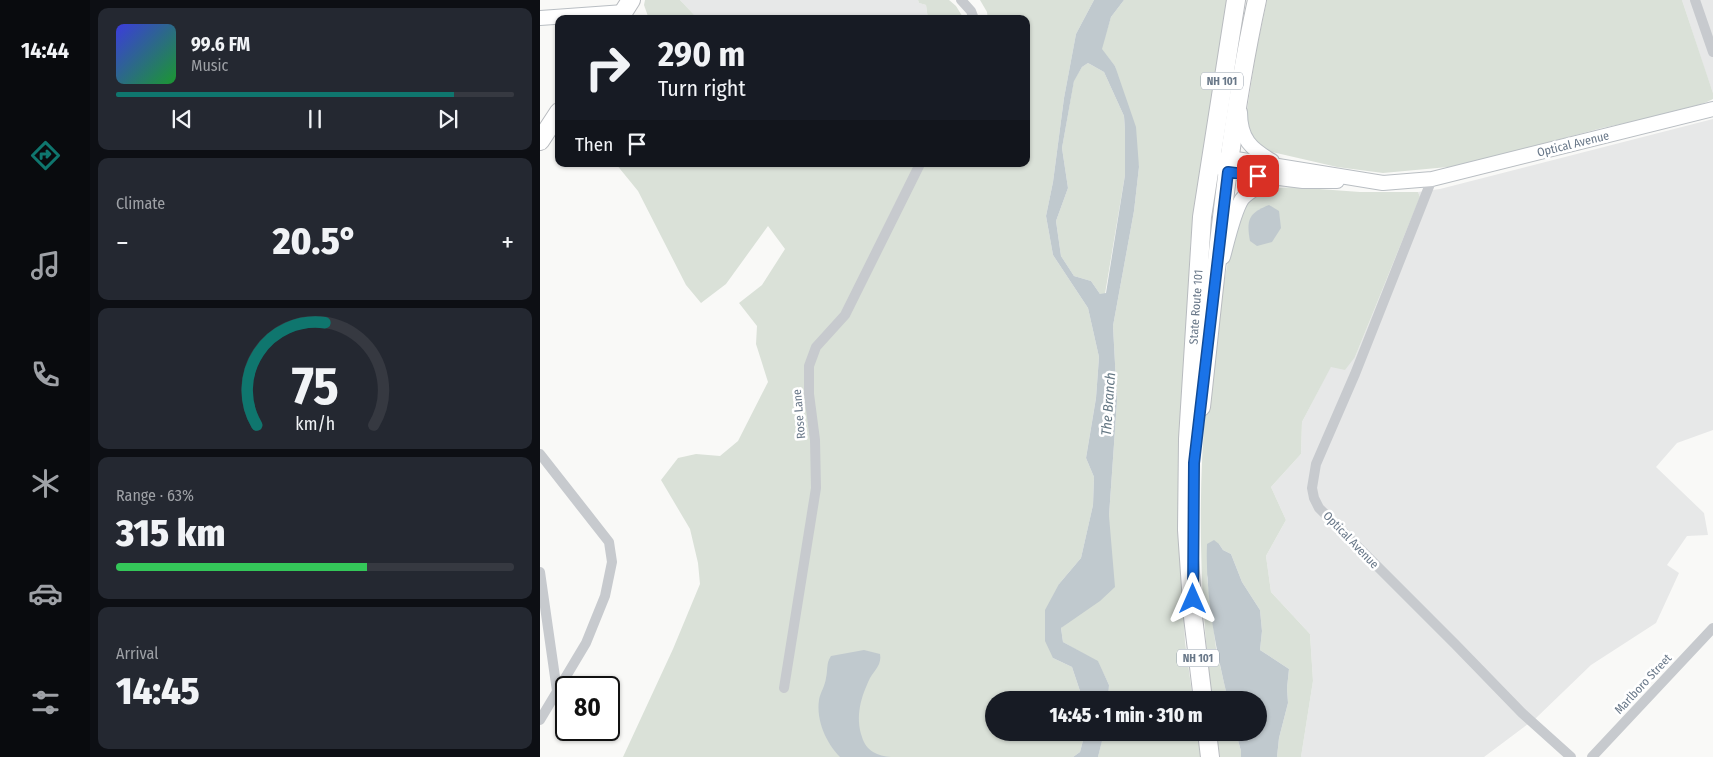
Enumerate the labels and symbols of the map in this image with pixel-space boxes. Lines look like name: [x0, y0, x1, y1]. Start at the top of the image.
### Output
road number: NH 101: [1201, 72, 1243, 90]
street label: Optical Avenue: [1536, 128, 1611, 160]
pin: [1237, 155, 1279, 197]
street label: State Route 101: [1186, 269, 1206, 345]
water label: The Branch: [1098, 372, 1119, 436]
street label: Rose Lane: [790, 388, 808, 439]
street label: Optical Avenue: [1320, 509, 1382, 571]
position arrow: [1166, 572, 1218, 624]
road number: NH 101: [1177, 650, 1219, 666]
street label: Marlboro Street: [1612, 651, 1674, 717]
speed limit sign: 80: [555, 676, 620, 741]

